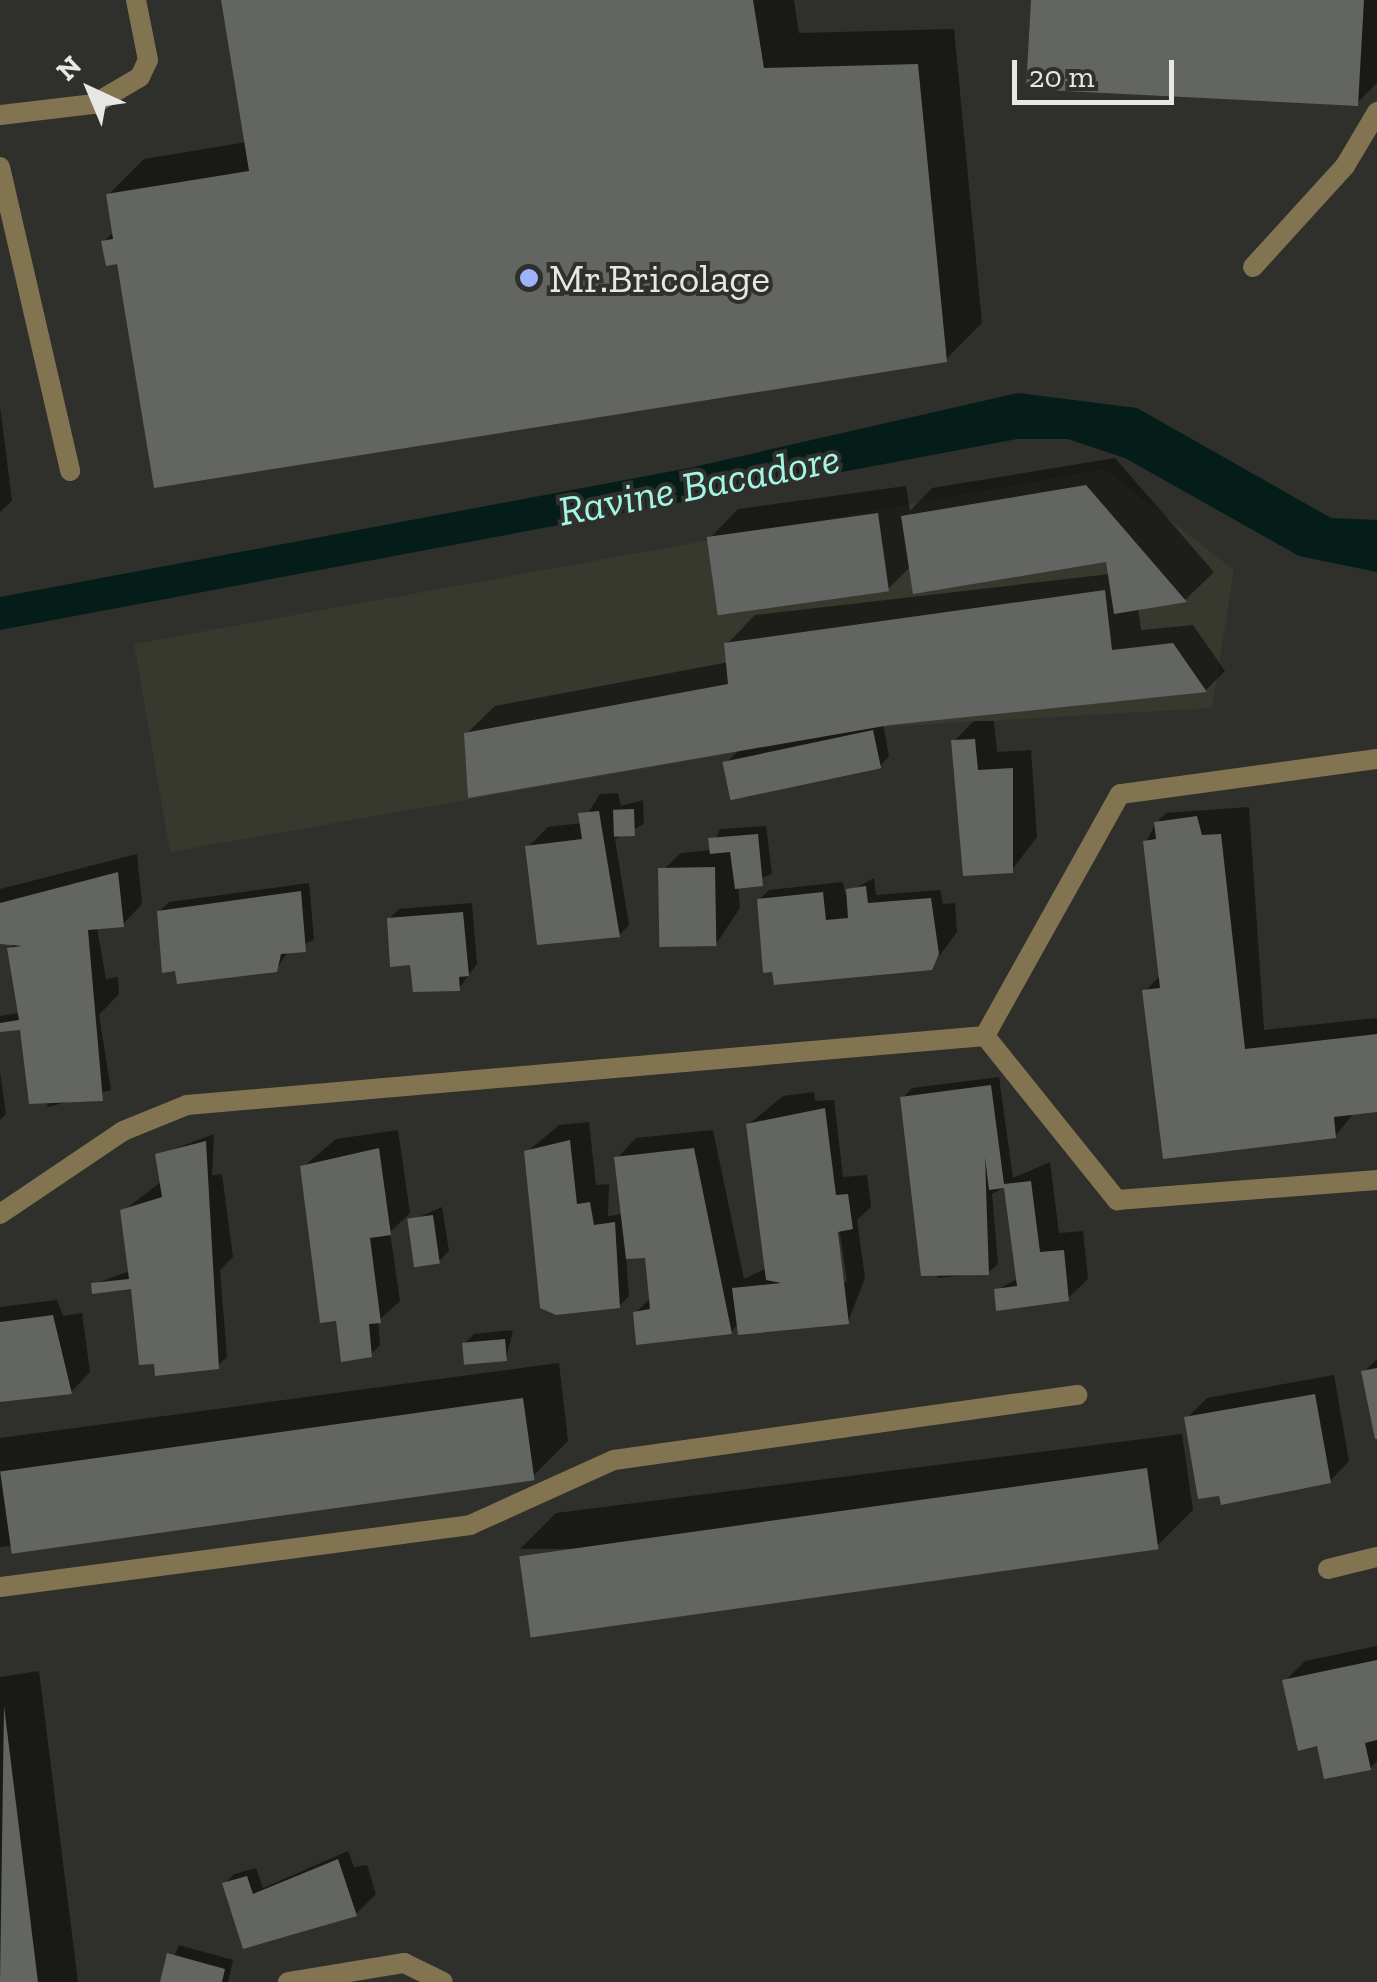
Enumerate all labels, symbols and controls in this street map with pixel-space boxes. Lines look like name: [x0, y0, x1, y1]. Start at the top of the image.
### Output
north arrow: [40, 40, 140, 140]
scale bar: [1017, 40, 1180, 102]
text: N: [50, 49, 88, 87]
text: 20 m: [1029, 59, 1094, 95]
place label: Mr.Bricolage: [549, 254, 770, 302]
marker: Mr.Bricolage: [518, 267, 540, 289]
water label: Ravine Bacadore: [554, 433, 844, 537]

